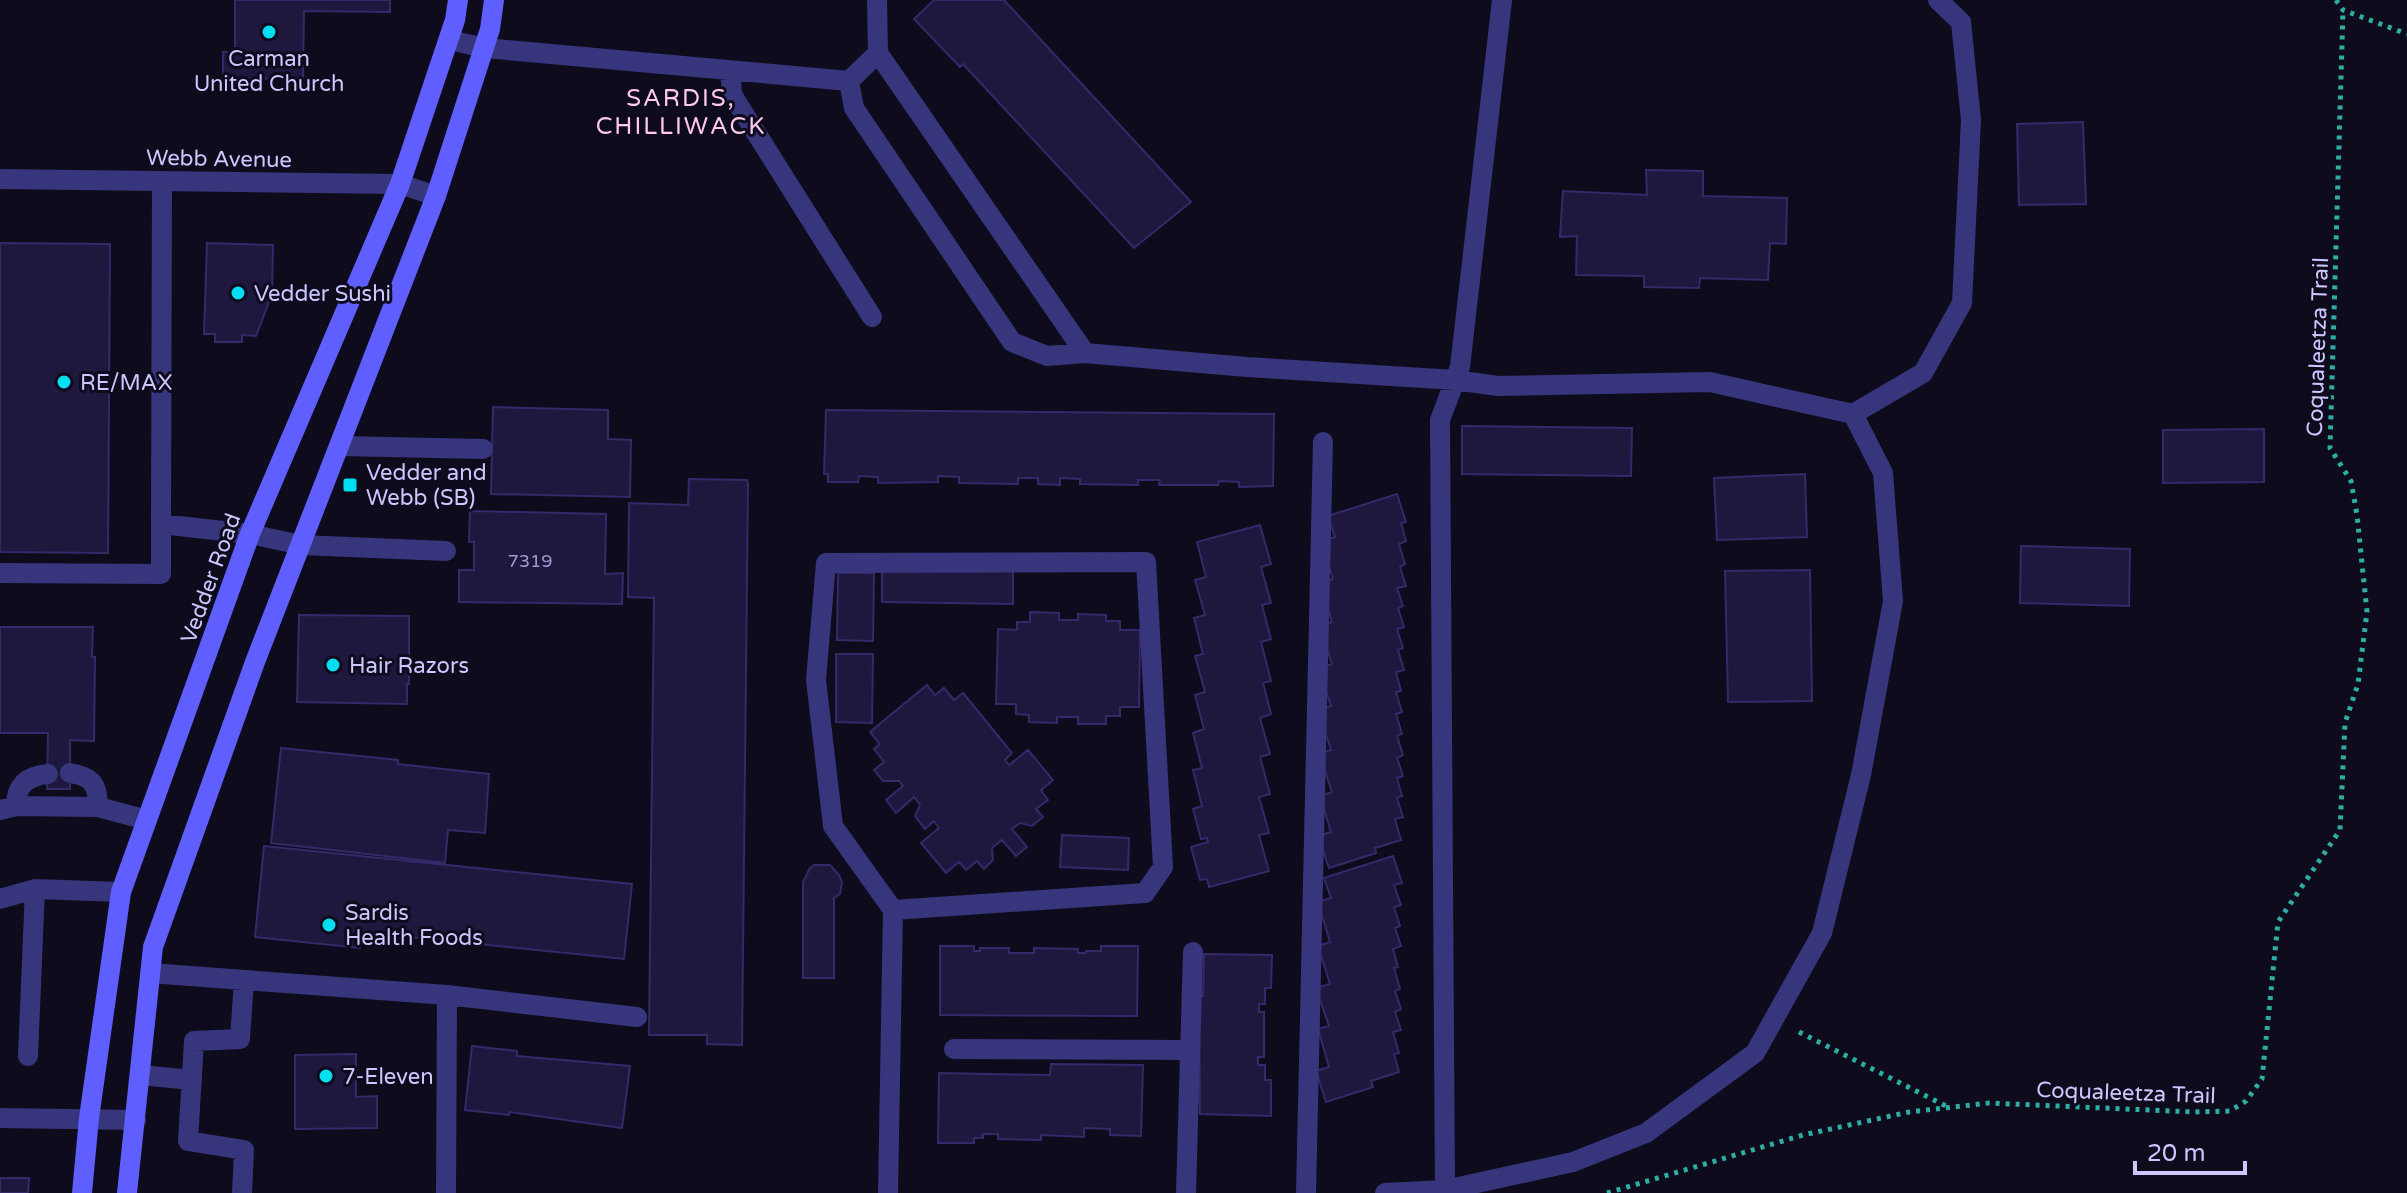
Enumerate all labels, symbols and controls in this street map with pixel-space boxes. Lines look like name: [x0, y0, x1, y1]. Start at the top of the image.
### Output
marker: Carman United Church: [260, 23, 278, 41]
place label: Carman United Church: [194, 46, 344, 97]
district label: SARDIS, CHILLIWACK: [596, 84, 766, 141]
street label: Webb Avenue: [146, 145, 292, 173]
street label: Coqualeetza Trail: [2302, 257, 2334, 437]
place label: Vedder Sushi: [254, 281, 391, 307]
marker: Vedder Sushi: [229, 284, 247, 302]
place label: RE/MAX: [80, 370, 172, 396]
marker: RE/MAX: [55, 373, 73, 391]
place label: Vedder and Webb (SB): [366, 460, 487, 511]
marker: Vedder and Webb (SB): [341, 476, 359, 494]
street label: Vedder Road: [175, 510, 246, 647]
house number: 7319: [507, 550, 553, 572]
place label: Hair Razors: [349, 653, 469, 679]
marker: Hair Razors: [324, 656, 342, 674]
place label: Sardis Health Foods: [345, 900, 483, 951]
marker: Sardis Health Foods: [320, 916, 338, 934]
place label: 7-Eleven: [342, 1064, 434, 1090]
marker: 7-Eleven: [317, 1067, 335, 1085]
street label: Coqualeetza Trail: [2036, 1077, 2216, 1109]
scale bar: [2135, 1125, 2245, 1175]
text: 20 m: [2147, 1139, 2205, 1168]

